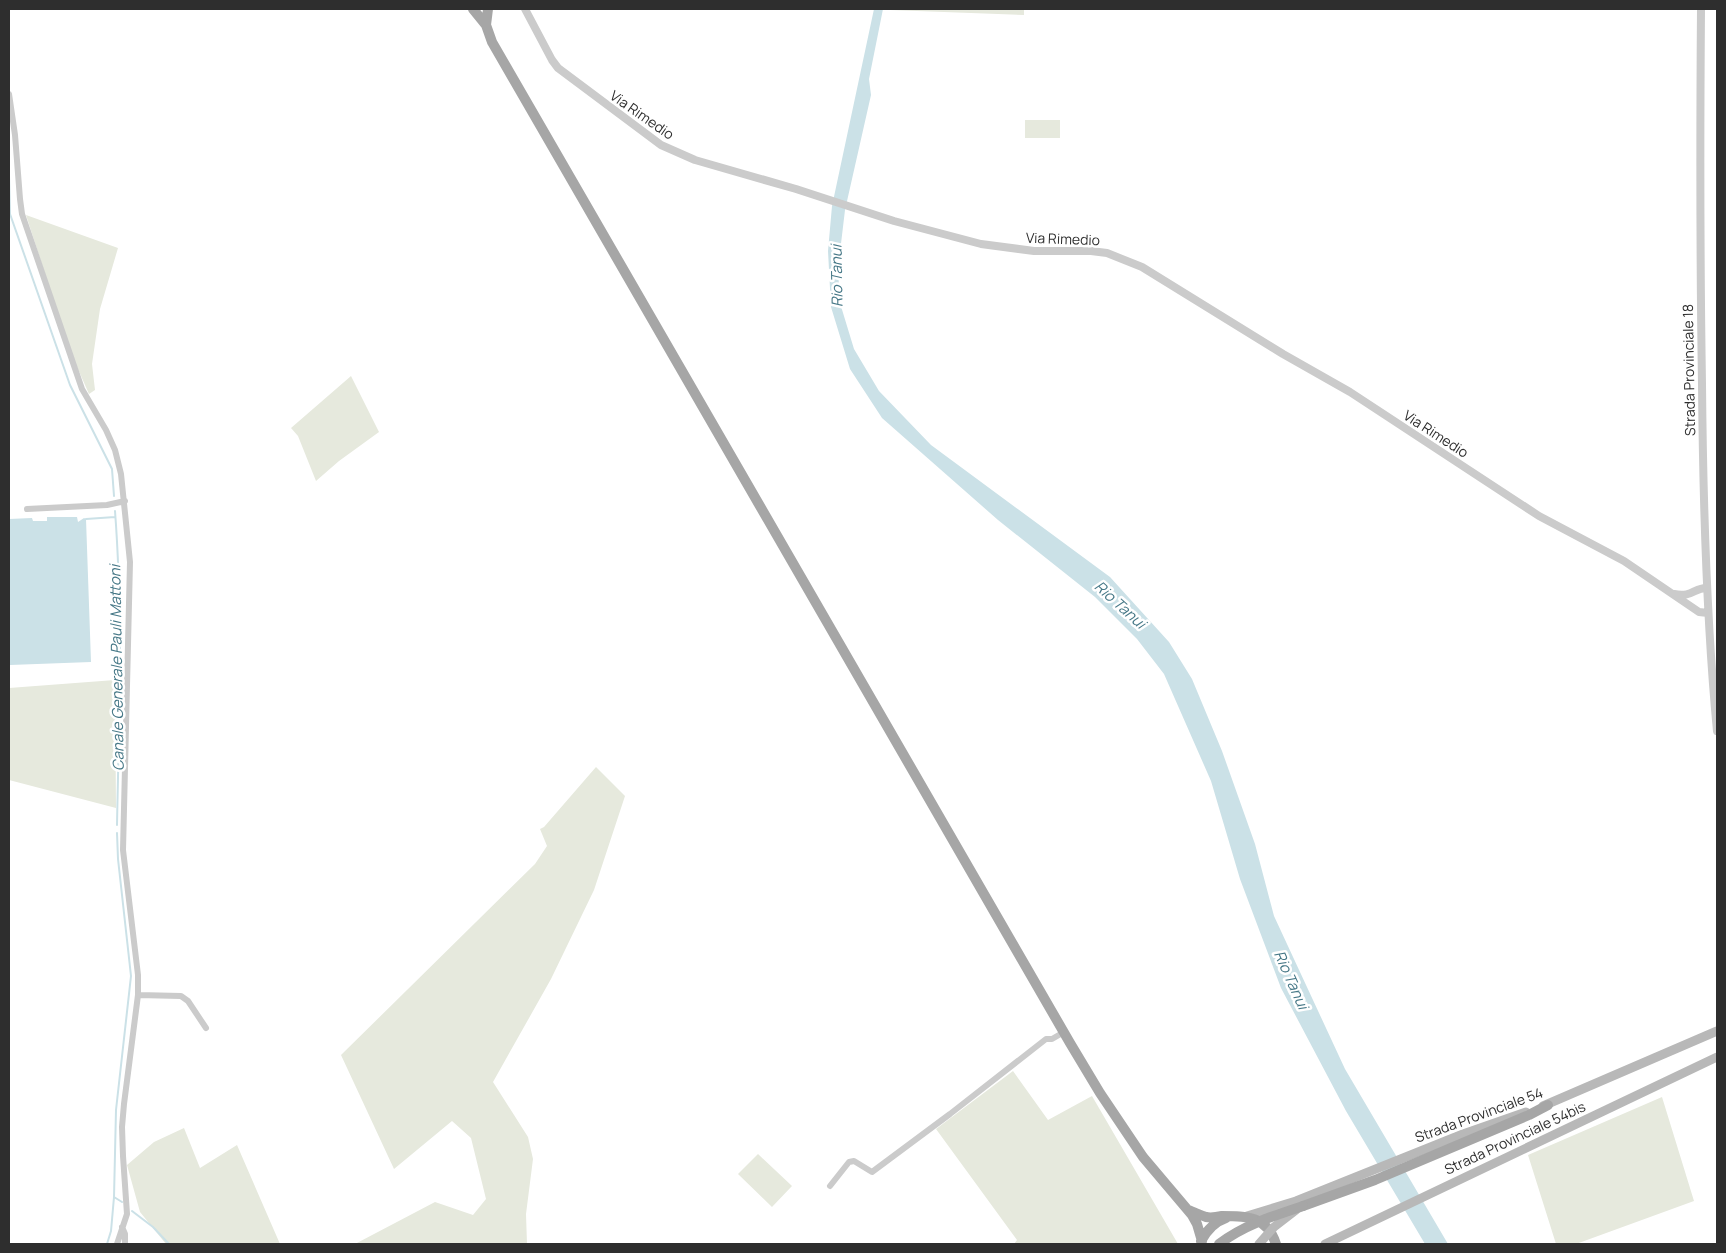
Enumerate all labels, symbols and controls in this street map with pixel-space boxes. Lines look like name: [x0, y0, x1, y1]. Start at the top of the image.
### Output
street label: Via Rimedio: [607, 86, 678, 144]
street label: Via Rimedio: [1026, 228, 1100, 249]
water label: Rio Tanui: [825, 242, 848, 307]
street label: Strada Provinciale 18: [1678, 304, 1699, 436]
street label: Via Rimedio: [1400, 405, 1472, 462]
water label: Canale Generale Pauli Mattoni: [104, 562, 129, 771]
water label: Rio Tanui: [1090, 576, 1152, 635]
water label: Rio Tanui: [1269, 947, 1315, 1015]
street label: Strada Provinciale 54: [1412, 1083, 1545, 1147]
street label: Strada Provinciale 54bis: [1441, 1096, 1588, 1179]

